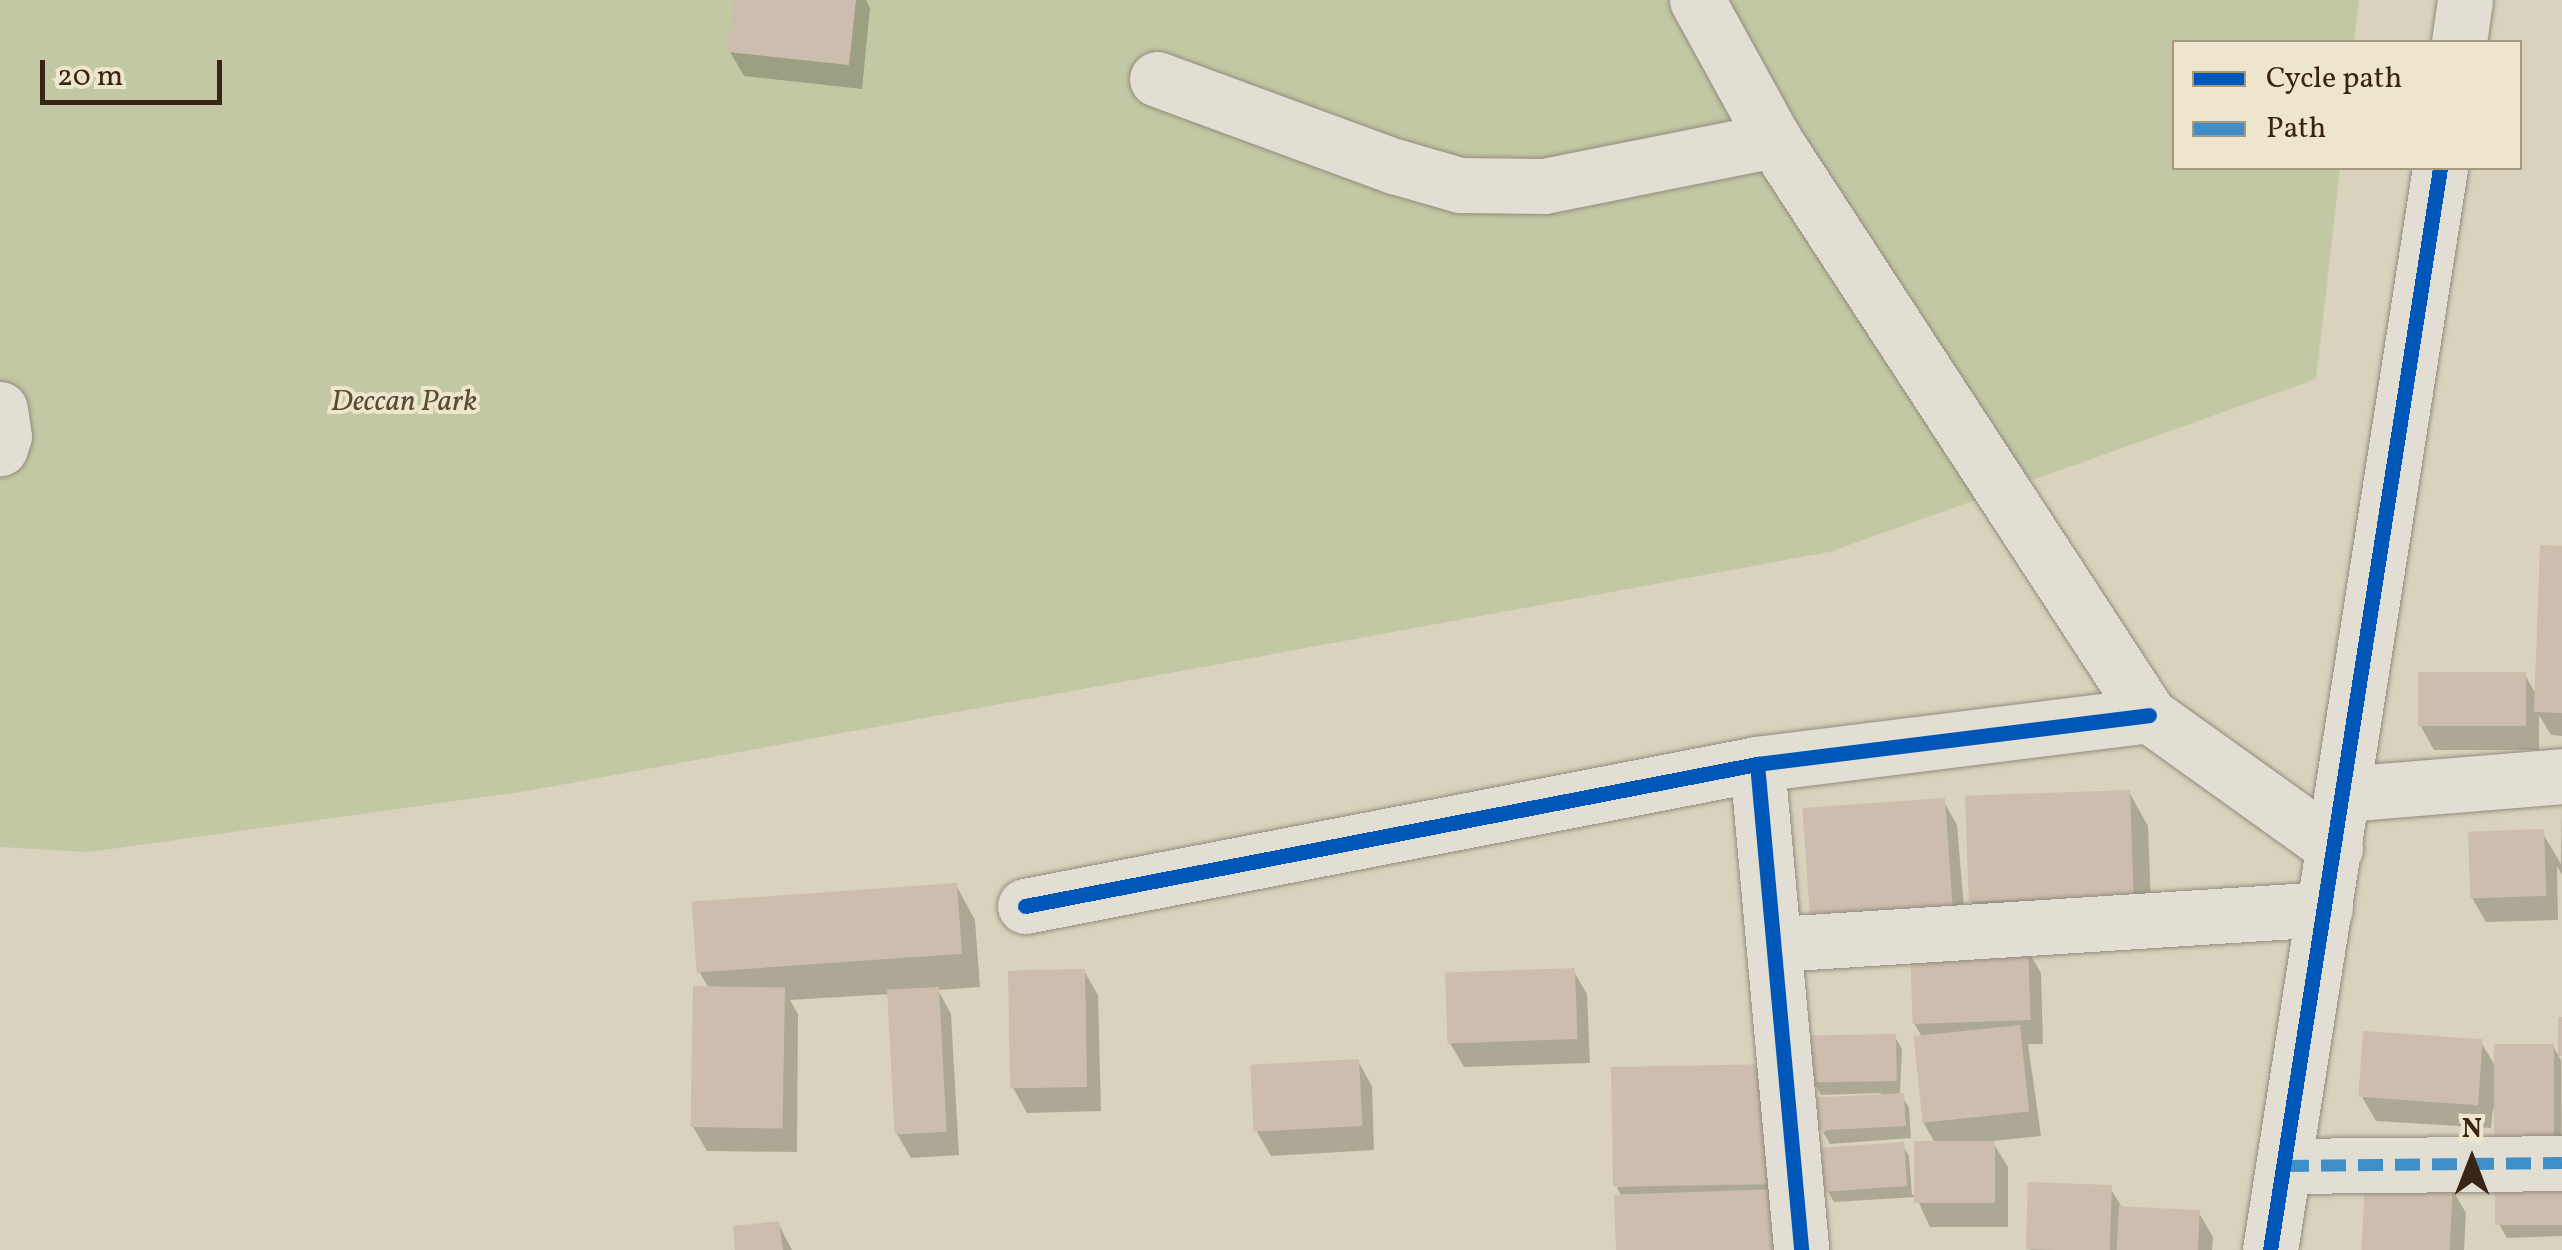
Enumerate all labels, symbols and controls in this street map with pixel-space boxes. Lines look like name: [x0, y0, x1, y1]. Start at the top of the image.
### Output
scale bar: [45, 40, 228, 102]
legend: [2172, 40, 2522, 170]
text: 20 m: [57, 56, 123, 98]
text: Cycle path: [2266, 58, 2402, 100]
text: Path: [2266, 108, 2326, 150]
park label: Deccan Park: [331, 384, 477, 420]
north arrow: [2422, 1110, 2522, 1210]
text: N: [2462, 1110, 2482, 1149]

